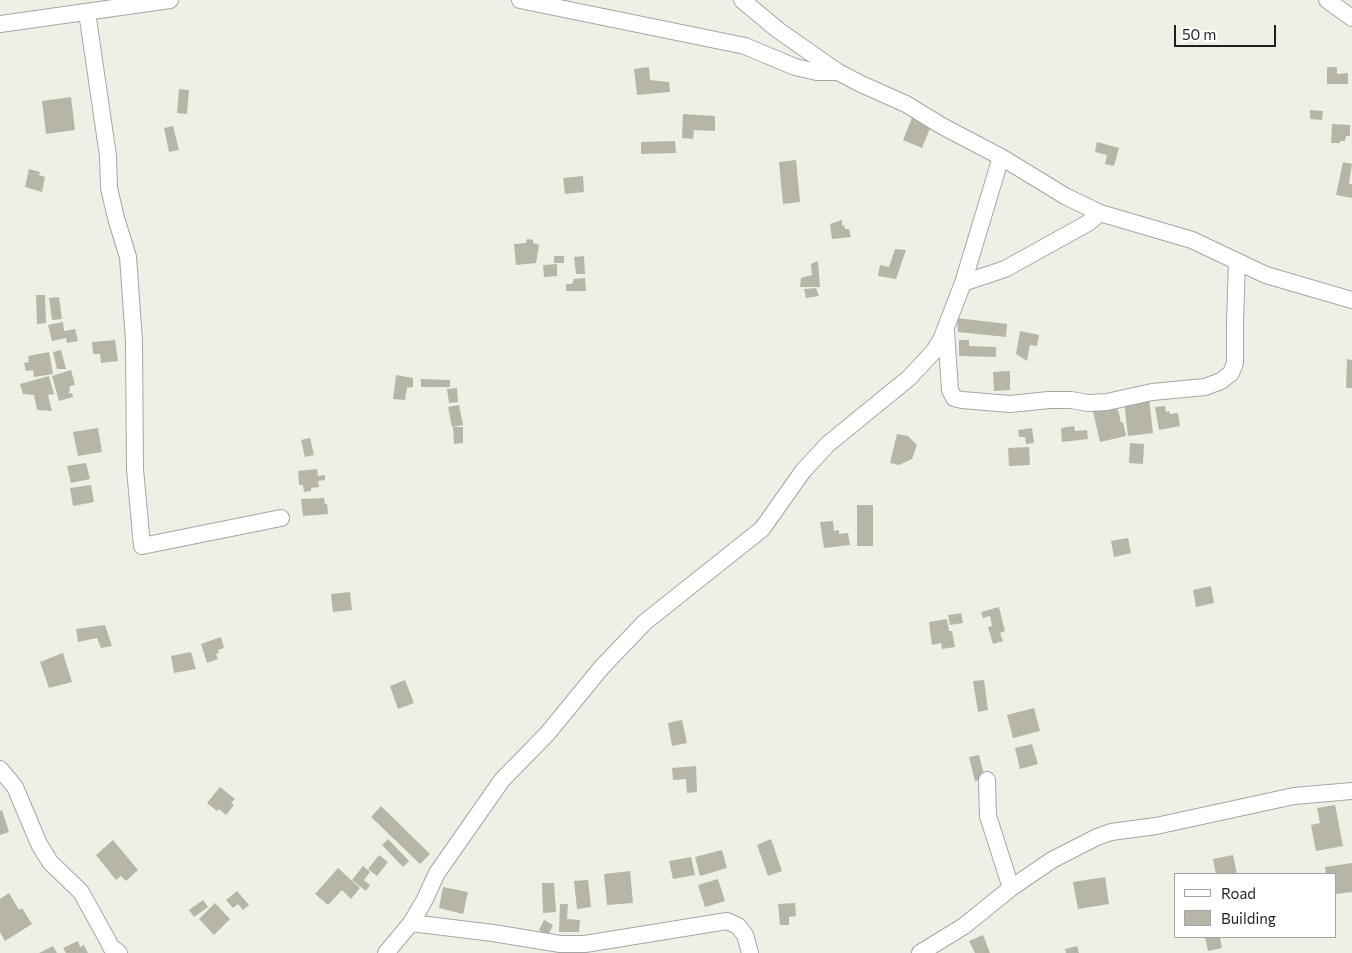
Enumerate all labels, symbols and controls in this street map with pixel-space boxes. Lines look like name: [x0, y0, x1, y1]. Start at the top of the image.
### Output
scale bar: [1177, 15, 1280, 47]
text: 50 m: [1182, 25, 1216, 43]
legend: [1174, 873, 1337, 938]
text: Road: [1221, 884, 1256, 902]
text: Building: [1221, 909, 1276, 927]

